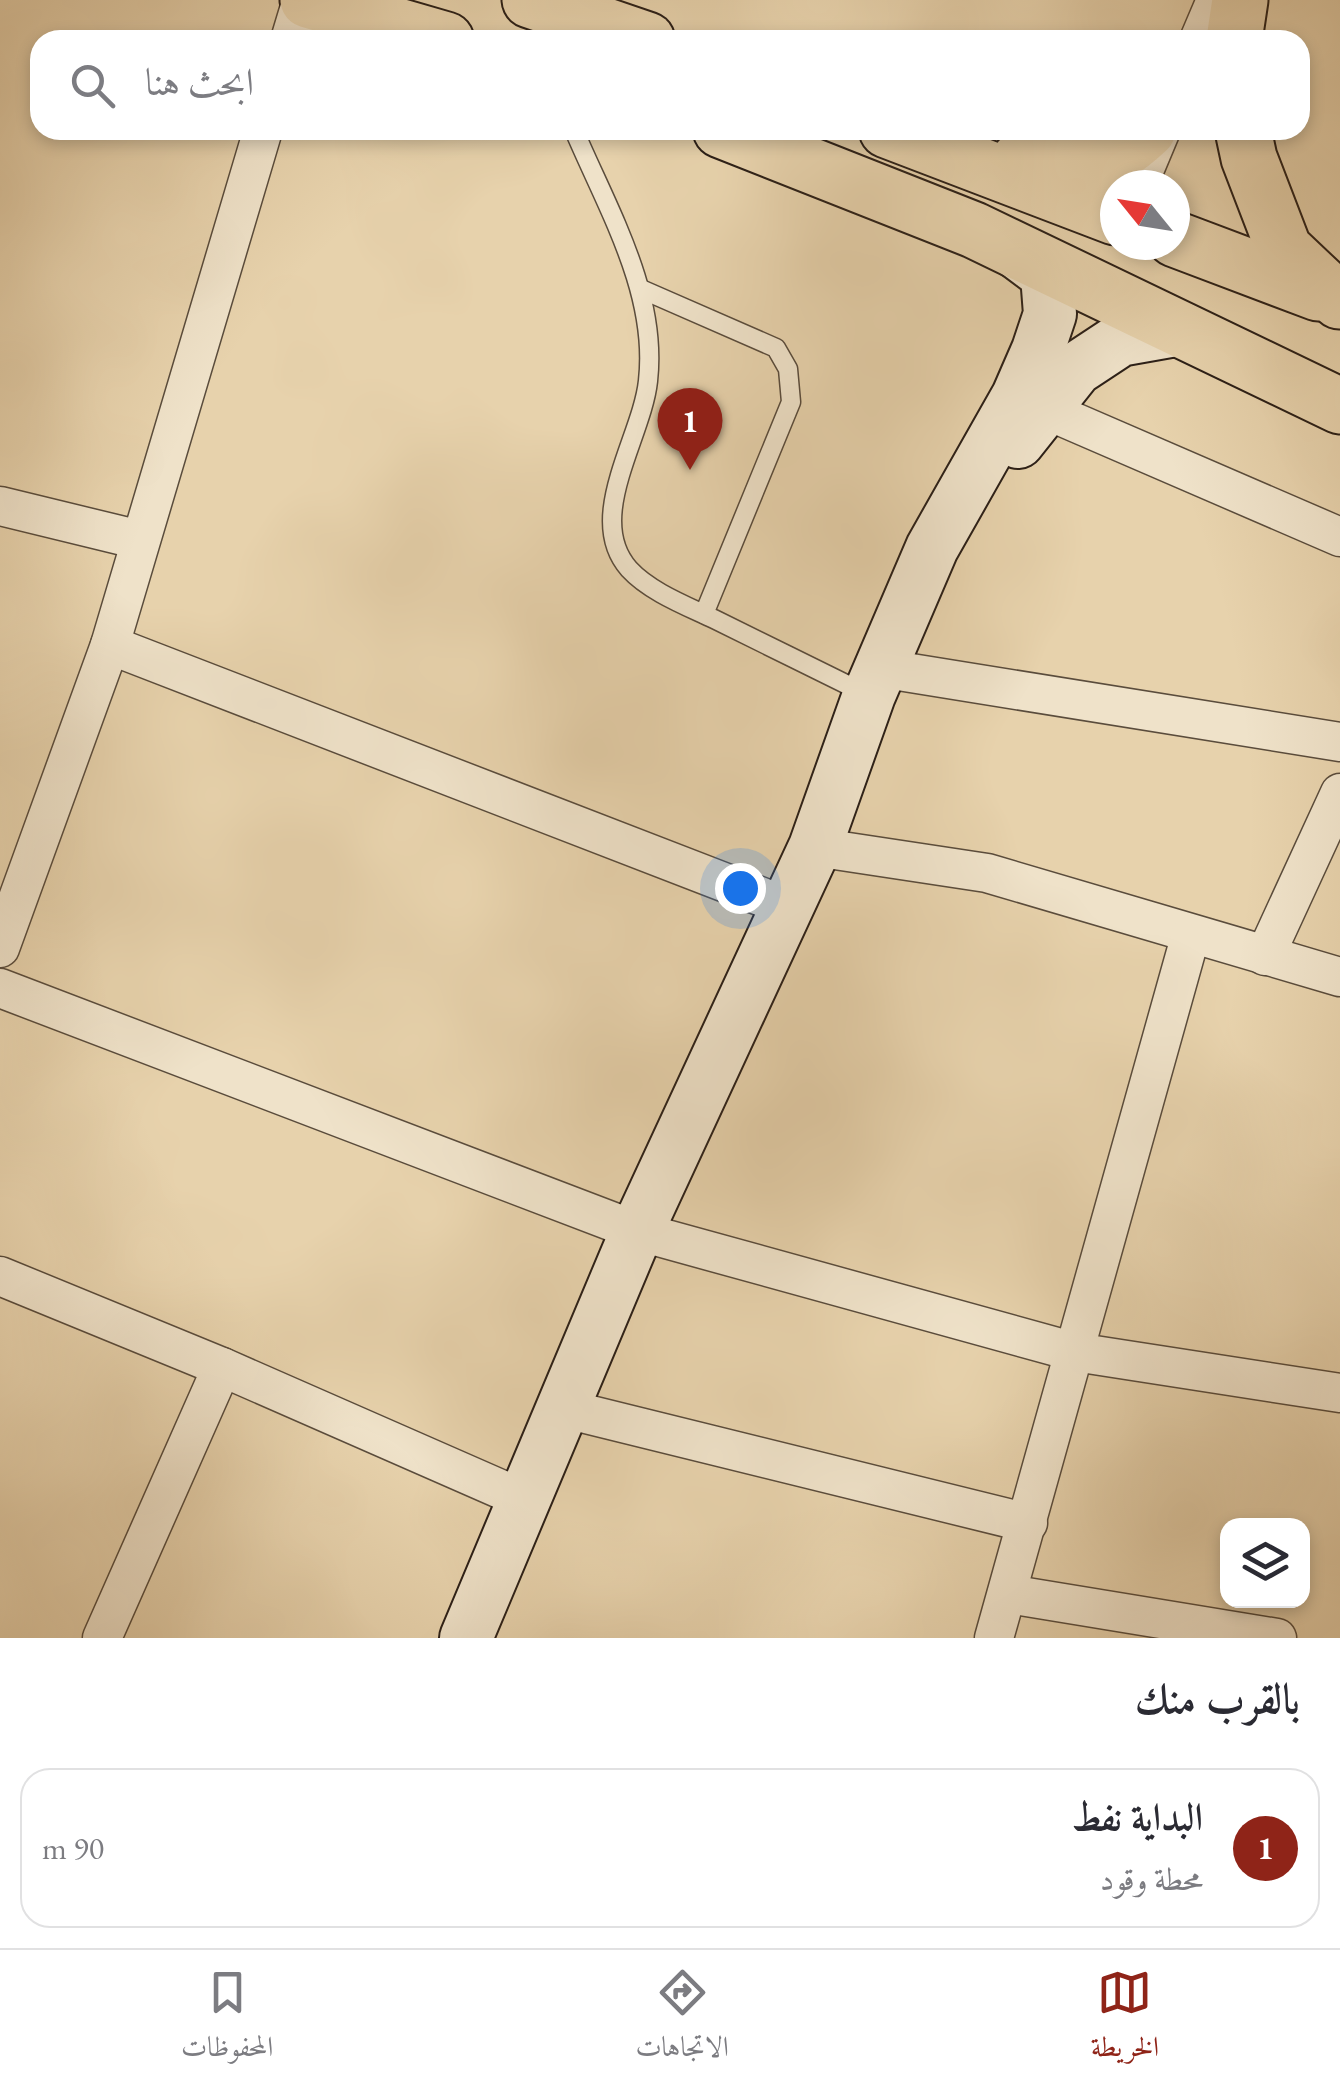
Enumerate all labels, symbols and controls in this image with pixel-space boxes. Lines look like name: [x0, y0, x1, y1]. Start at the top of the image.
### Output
search box: [30, 30, 1310, 140]
text: ابحث هنا: [145, 57, 254, 106]
icon: search: [65, 58, 120, 113]
north arrow: [1100, 170, 1190, 260]
pin: 1: [658, 388, 722, 470]
your location: [715, 863, 766, 914]
map controls: [1220, 1518, 1310, 1608]
button: layers: [1220, 1518, 1310, 1608]
text: بالقرب منك: [1135, 1671, 1300, 1726]
text: البداية نفط: [1072, 1792, 1203, 1841]
text: 90 m: [42, 1827, 104, 1869]
text: 1: [1257, 1827, 1274, 1869]
text: محطة وقود: [1100, 1858, 1203, 1900]
tab: المحفوظات: [181, 1965, 273, 2074]
tab: الاتجاهات: [635, 1965, 729, 2074]
tab: الخريطة: [1091, 1965, 1159, 2074]

